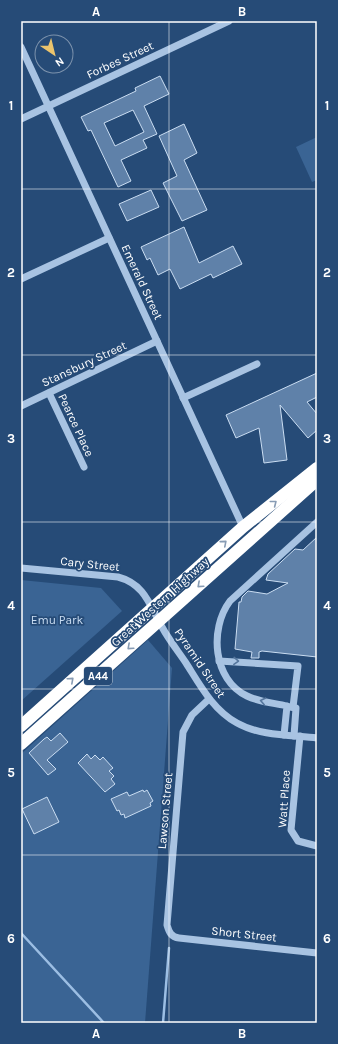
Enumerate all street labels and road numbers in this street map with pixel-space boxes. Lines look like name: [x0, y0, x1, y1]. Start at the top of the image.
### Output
street label: Forbes Street: [84, 38, 156, 82]
street label: Emerald Street: [118, 242, 166, 322]
street label: Stansbury Street: [39, 338, 129, 390]
street label: Pearce Place: [55, 391, 97, 459]
street label: Cary Street: [60, 554, 121, 574]
street label: Great Western Highway: [108, 554, 212, 650]
street label: Pyramid Street: [172, 626, 229, 701]
road number: A44: [84, 667, 112, 685]
street label: Watt Place: [275, 770, 293, 828]
street label: Lawson Street: [155, 772, 175, 850]
street label: Short Street: [211, 924, 278, 944]

